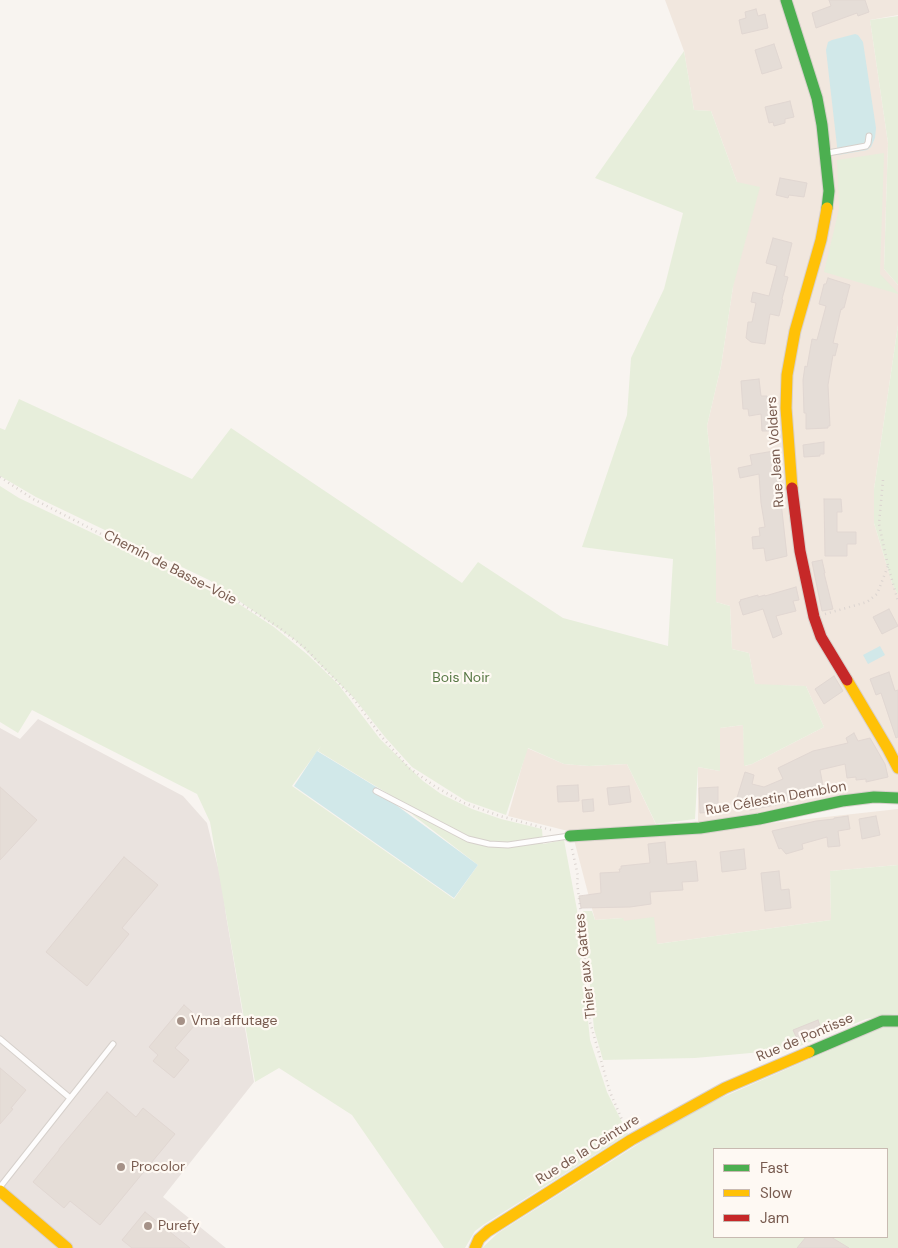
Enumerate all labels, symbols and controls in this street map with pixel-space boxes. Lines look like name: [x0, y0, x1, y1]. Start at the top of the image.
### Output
street label: Rue Jean Volders: [764, 396, 788, 508]
street label: Chemin de Basse-Voie: [101, 527, 239, 609]
park label: Bois Noir: [432, 670, 490, 686]
street label: Rue Célestin Demblon: [704, 778, 848, 820]
street label: Thier aux Gattes: [572, 912, 600, 1020]
street label: Rue de Pontisse: [754, 1010, 856, 1066]
place label: Vma affutage: [191, 1013, 278, 1029]
marker: Vma affutage: [175, 1015, 187, 1027]
street label: Rue de la Ceinture: [533, 1111, 643, 1189]
legend: [713, 1148, 888, 1238]
text: Fast: [760, 1158, 789, 1178]
place label: Procolor: [131, 1159, 185, 1175]
marker: Procolor: [115, 1161, 127, 1173]
text: Slow: [760, 1183, 792, 1203]
text: Jam: [760, 1208, 789, 1228]
place label: Purefy: [158, 1218, 200, 1234]
marker: Purefy: [142, 1220, 154, 1232]

